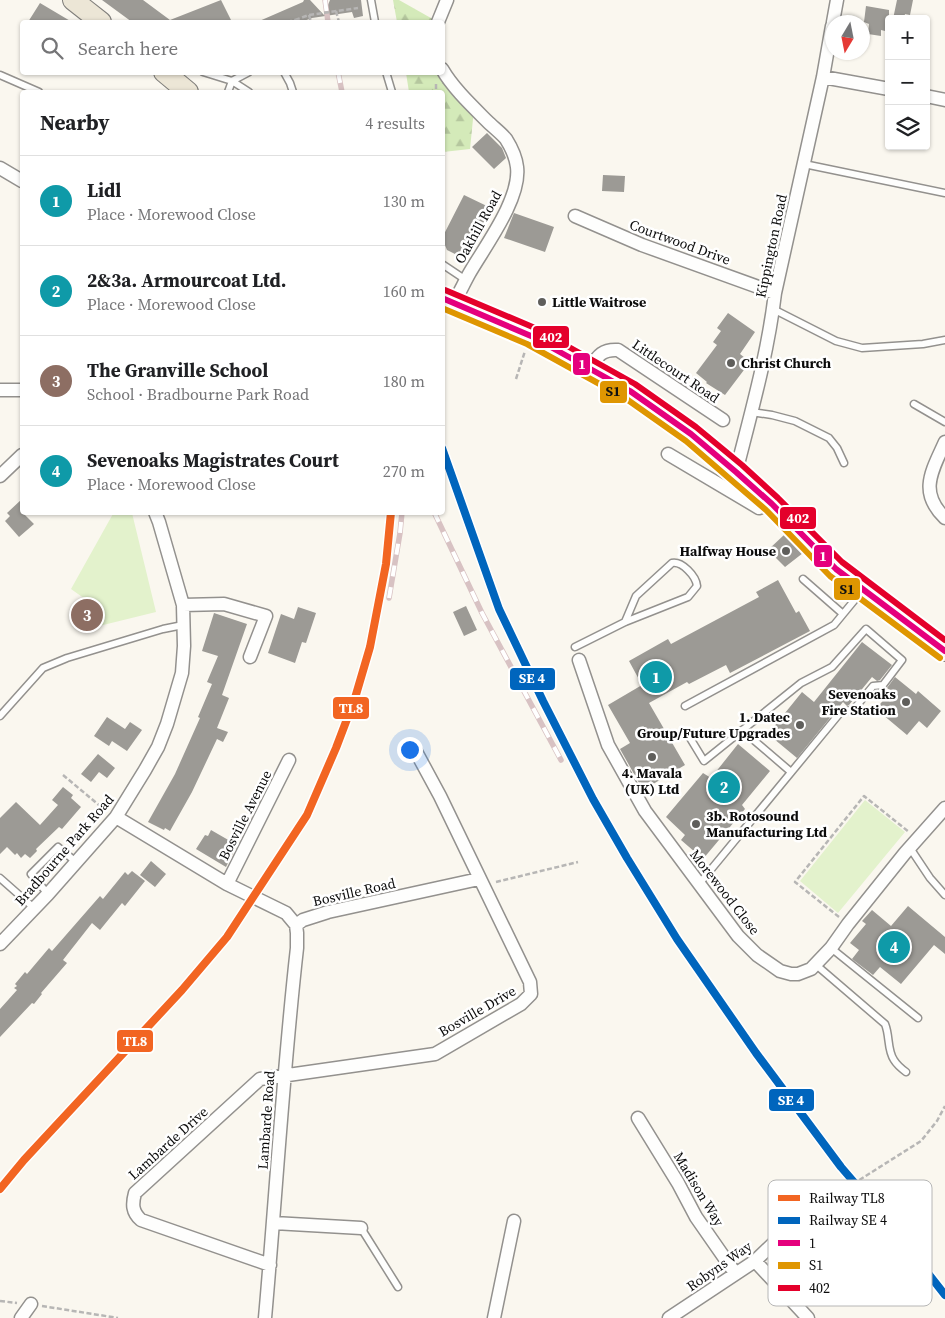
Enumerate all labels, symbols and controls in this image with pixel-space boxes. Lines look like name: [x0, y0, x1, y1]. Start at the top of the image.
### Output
north arrow: [825, 15, 870, 60]
map controls: [885, 15, 930, 150]
button: +: [885, 15, 930, 60]
search box: [20, 20, 445, 75]
icon: search: [38, 34, 66, 62]
text: Search here: [78, 35, 178, 61]
button: −: [885, 60, 930, 105]
button: layers: [885, 105, 930, 150]
text: Nearby: [40, 108, 110, 137]
text: 4 results: [365, 112, 425, 134]
text: Lidl: [87, 177, 121, 203]
street label: Oakhill Road: [450, 187, 506, 267]
text: 1: [52, 190, 60, 212]
text: 130 m: [383, 190, 425, 212]
street label: Kippington Road: [750, 192, 792, 300]
text: Place · Morewood Close: [87, 203, 256, 225]
street label: Courtwood Drive: [627, 214, 733, 270]
text: 2&3a. Armourcoat Ltd.: [87, 267, 286, 293]
text: 2: [52, 280, 60, 302]
text: 160 m: [383, 280, 425, 302]
place label: Little Waitrose: [552, 292, 646, 312]
text: Place · Morewood Close: [87, 293, 256, 315]
marker: Little Waitrose: [536, 296, 548, 308]
line badge: 402: [532, 325, 570, 349]
text: 402: [540, 327, 563, 347]
street label: Littlecourt Road: [628, 334, 724, 408]
line badge: 1: [572, 352, 591, 376]
place label: Christ Church: [741, 353, 832, 373]
text: 1: [578, 354, 586, 374]
text: The Granville School: [87, 357, 268, 383]
marker: Christ Church: [725, 357, 737, 369]
text: 3: [52, 370, 60, 392]
text: 180 m: [383, 370, 425, 392]
line badge: S1: [599, 380, 628, 404]
text: S1: [605, 381, 621, 401]
text: School · Bradbourne Park Road: [87, 383, 309, 405]
text: Sevenoaks Magistrates Court: [87, 447, 339, 473]
text: 4: [52, 460, 60, 482]
text: 270 m: [383, 460, 425, 482]
text: Place · Morewood Close: [87, 473, 256, 495]
line badge: 402: [779, 506, 817, 530]
text: 402: [787, 508, 810, 528]
place label: Halfway House: [680, 541, 776, 561]
line badge: 1: [813, 544, 833, 568]
marker: Halfway House: [780, 545, 792, 557]
text: 1: [819, 546, 827, 566]
line badge: S1: [833, 577, 861, 601]
text: S1: [839, 579, 855, 599]
pin: 3: [71, 596, 103, 634]
pin: 1: [640, 658, 672, 696]
line badge: SE 4: [509, 667, 556, 691]
text: SE 4: [519, 668, 546, 688]
place label: Sevenoaks Fire Station: [821, 684, 897, 720]
line badge: TL8: [332, 696, 370, 720]
marker: Sevenoaks Fire Station: [900, 696, 912, 708]
text: TL8: [339, 698, 363, 718]
place label: 1. Datec Group/Future Upgrades: [637, 707, 791, 743]
marker: 1. Datec Group/Future Upgrades: [794, 719, 806, 731]
your location: [397, 737, 423, 763]
marker: 4. Mavala (UK) Ltd: [646, 751, 658, 763]
place label: 4. Mavala (UK) Ltd: [622, 763, 683, 799]
street label: Bosville Avenue: [214, 767, 276, 863]
pin: 2: [708, 768, 740, 806]
street label: Bradbourne Park Road: [10, 790, 118, 910]
place label: 3b. Rotosound Manufacturing Ltd: [706, 806, 828, 842]
marker: 3b. Rotosound Manufacturing Ltd: [690, 818, 702, 830]
street label: Morewood Close: [685, 845, 765, 939]
street label: Bosville Road: [311, 873, 397, 911]
pin: 4: [878, 928, 910, 966]
street label: Bosville Drive: [435, 981, 519, 1041]
line badge: TL8: [116, 1029, 154, 1053]
text: TL8: [123, 1031, 147, 1051]
street label: Lambarde Road: [253, 1070, 279, 1170]
line badge: SE 4: [768, 1088, 815, 1112]
text: SE 4: [778, 1090, 805, 1110]
street label: Lambarde Drive: [124, 1102, 212, 1184]
street label: Madison Way: [669, 1148, 729, 1231]
legend: [768, 1180, 932, 1306]
text: Railway TL8: [809, 1188, 885, 1208]
text: Railway SE 4: [809, 1210, 887, 1230]
text: 1: [809, 1233, 816, 1253]
street label: Robyns Way: [682, 1236, 756, 1296]
text: S1: [809, 1255, 823, 1275]
text: 402: [809, 1278, 830, 1298]

